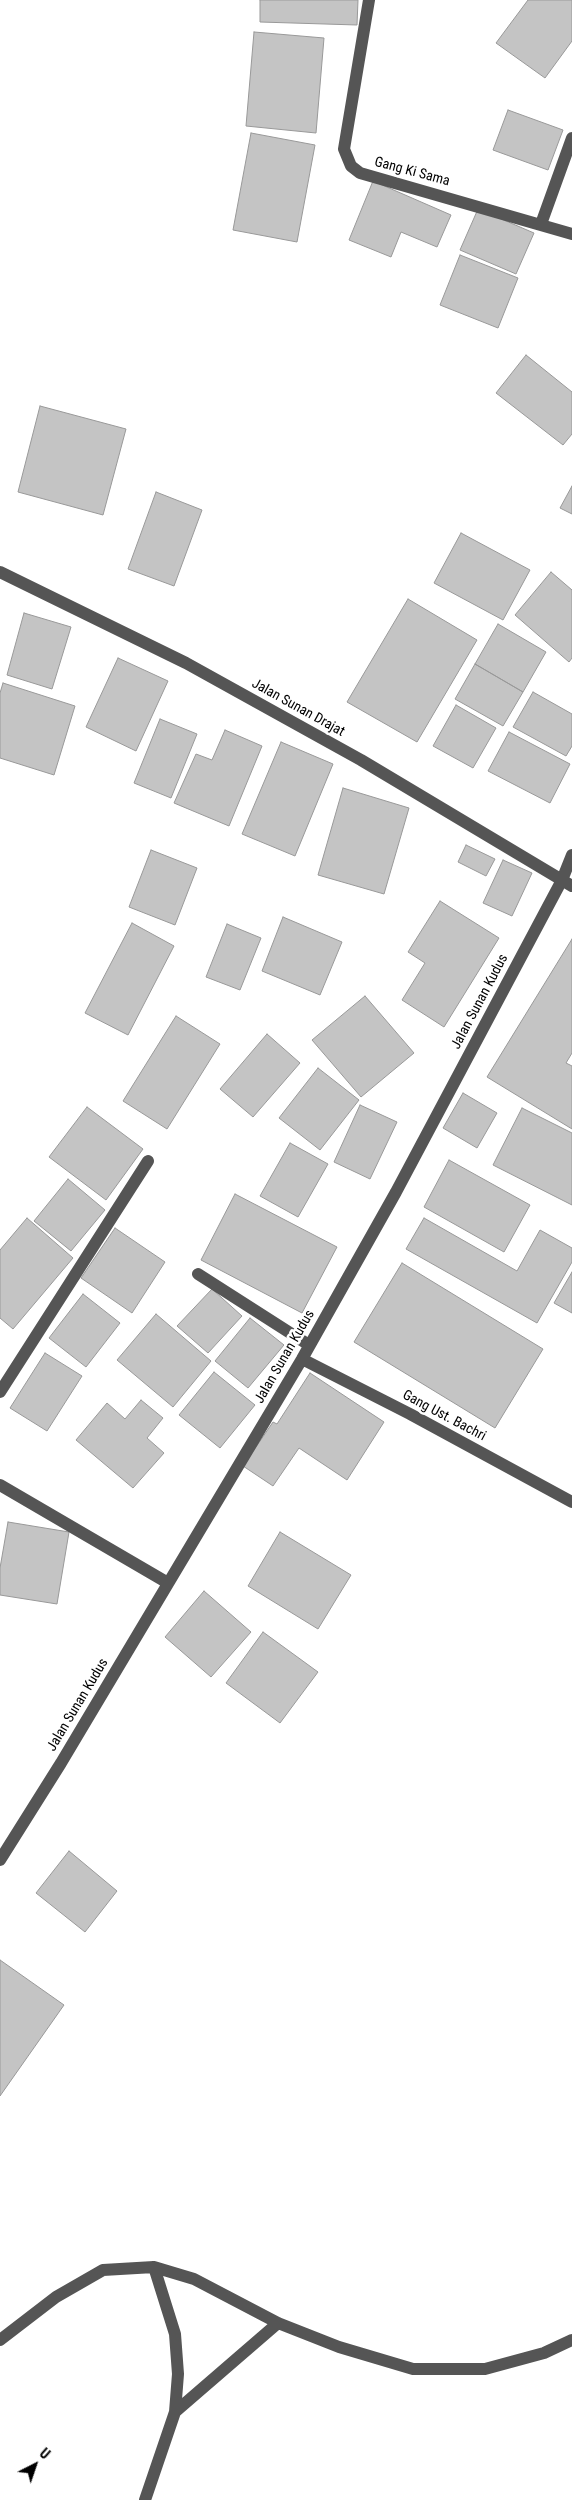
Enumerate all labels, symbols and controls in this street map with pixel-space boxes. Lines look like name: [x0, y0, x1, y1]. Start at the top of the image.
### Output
street label: Gang Ki Sama: [373, 154, 451, 190]
street label: Jalan Sunan Drajat: [249, 676, 347, 740]
street label: Jalan Sunan Kudus: [448, 952, 512, 1052]
street label: Jalan Sunan Kudus: [251, 1307, 319, 1407]
street label: Gang Ust. Bachri: [399, 1387, 489, 1445]
street label: Jalan Sunan Kudus: [44, 1656, 112, 1754]
north arrow: [10, 2440, 60, 2490]
text: U: [37, 2445, 53, 2462]

